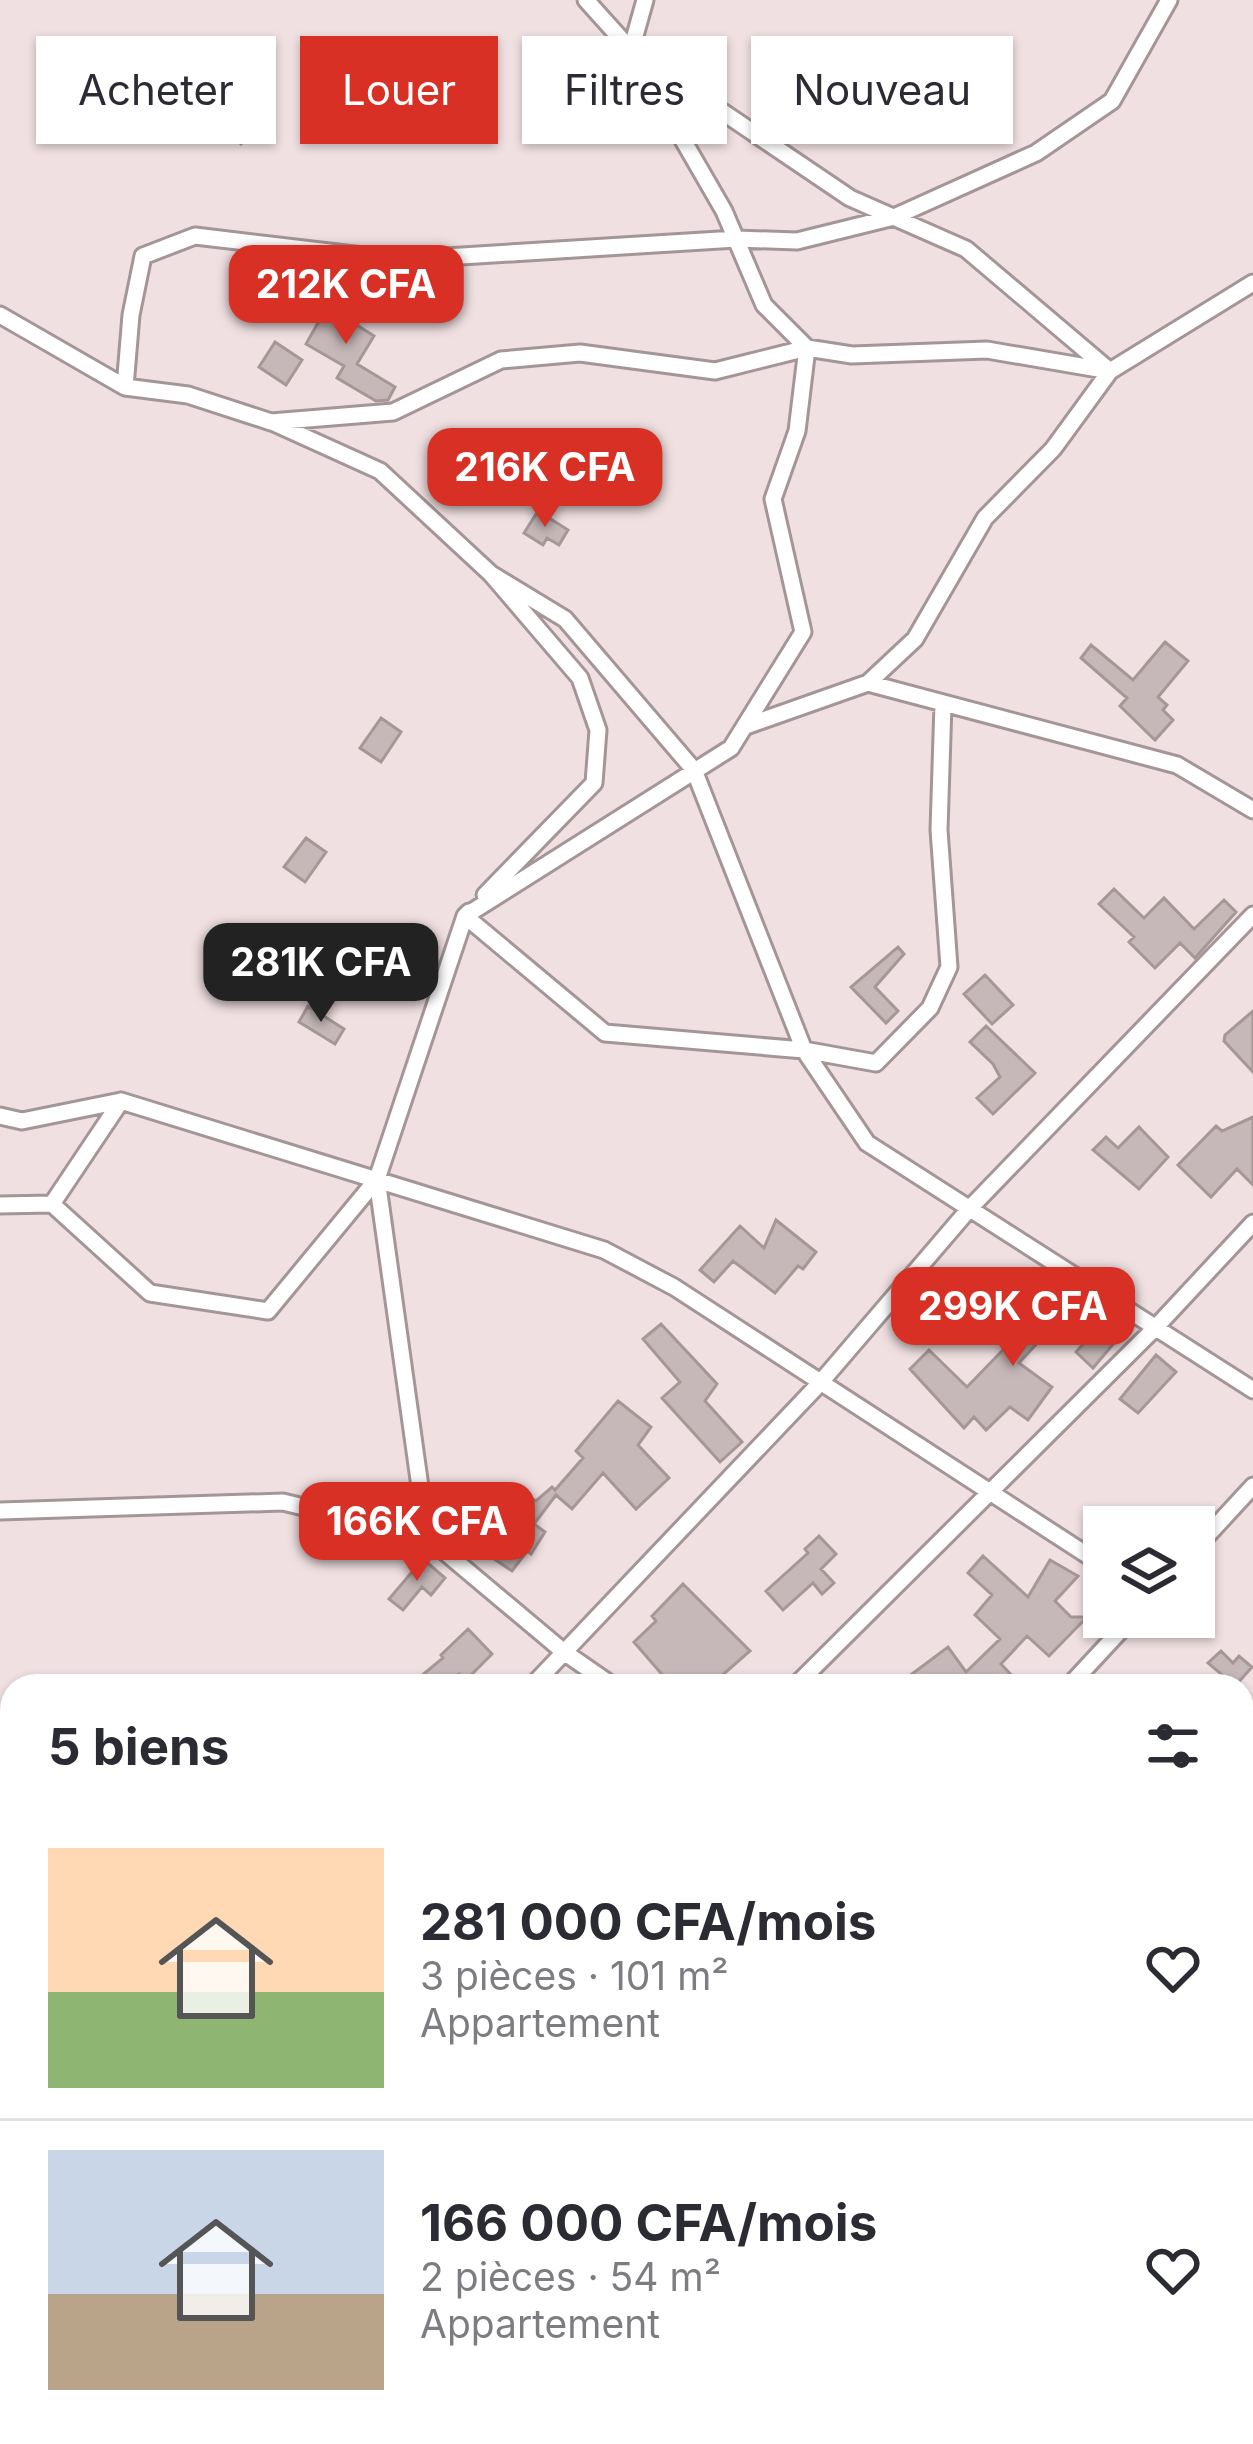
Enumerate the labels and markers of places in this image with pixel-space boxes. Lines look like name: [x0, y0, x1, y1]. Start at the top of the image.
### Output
pin: 212K CFA: [222, 245, 470, 347]
pin: 216K CFA: [421, 428, 669, 530]
pin: 281K CFA: [197, 923, 445, 1025]
pin: 299K CFA: [889, 1267, 1137, 1369]
pin: 166K CFA: [293, 1482, 541, 1584]

